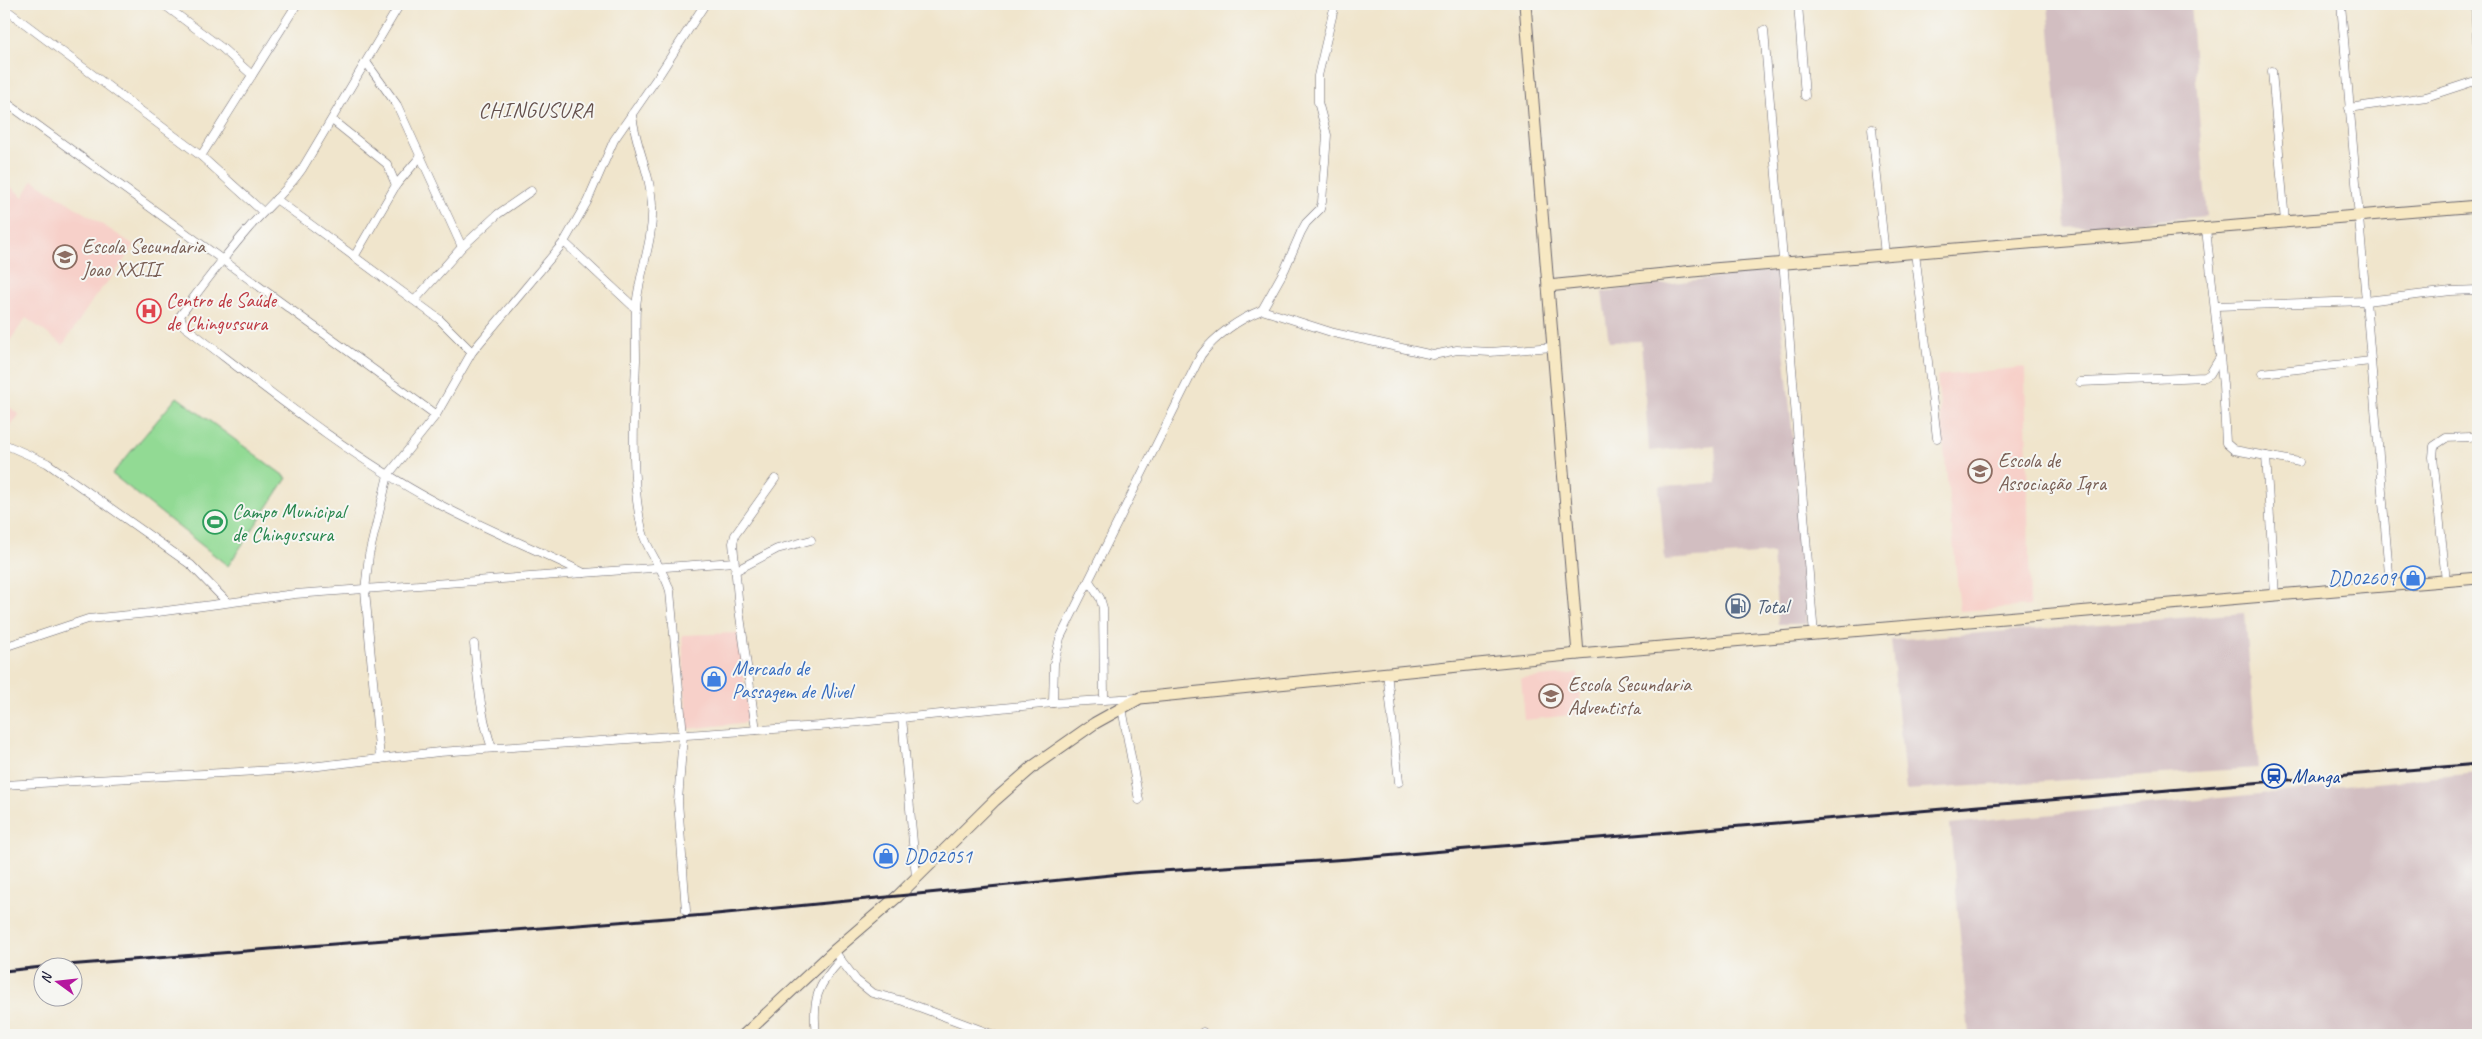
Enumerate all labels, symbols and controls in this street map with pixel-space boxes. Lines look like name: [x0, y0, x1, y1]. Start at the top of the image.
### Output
district label: CHINGUSURA: [478, 97, 594, 123]
place label: Escola Secundaria Joao XXIII: [81, 234, 206, 282]
school or university icon: Escola Secundaria Joao XXIII: [52, 244, 78, 270]
place label: Centro de Saúde de Chingussura: [166, 288, 277, 336]
hospital icon: Centro de Saúde de Chingussura: [136, 298, 162, 324]
place label: Escola de Associação Iqra: [1998, 448, 2108, 496]
school or university icon: Escola de Associação Iqra: [1967, 458, 1993, 484]
place label: Campo Municipal de Chingussura: [232, 499, 349, 547]
sports icon: Campo Municipal de Chingussura: [202, 509, 228, 535]
shop icon: DD02609: [2400, 565, 2426, 591]
place label: DD02609: [2328, 566, 2398, 591]
fuel station icon: Total: [1725, 593, 1751, 619]
place label: Total: [1756, 594, 1792, 619]
place label: Mercado de Passagem de Nivel: [732, 656, 856, 704]
shop icon: Mercado de Passagem de Nivel: [701, 666, 727, 692]
place label: Escola Secundaria Adventista: [1568, 672, 1692, 720]
school or university icon: Escola Secundaria Adventista: [1538, 683, 1564, 709]
station icon: Manga: [2261, 763, 2287, 789]
place label: Manga: [2292, 764, 2341, 789]
shop icon: DD02051: [873, 843, 899, 869]
place label: DD02051: [904, 844, 973, 869]
north arrow: [32, 956, 82, 1006]
text: N: [37, 970, 56, 985]

